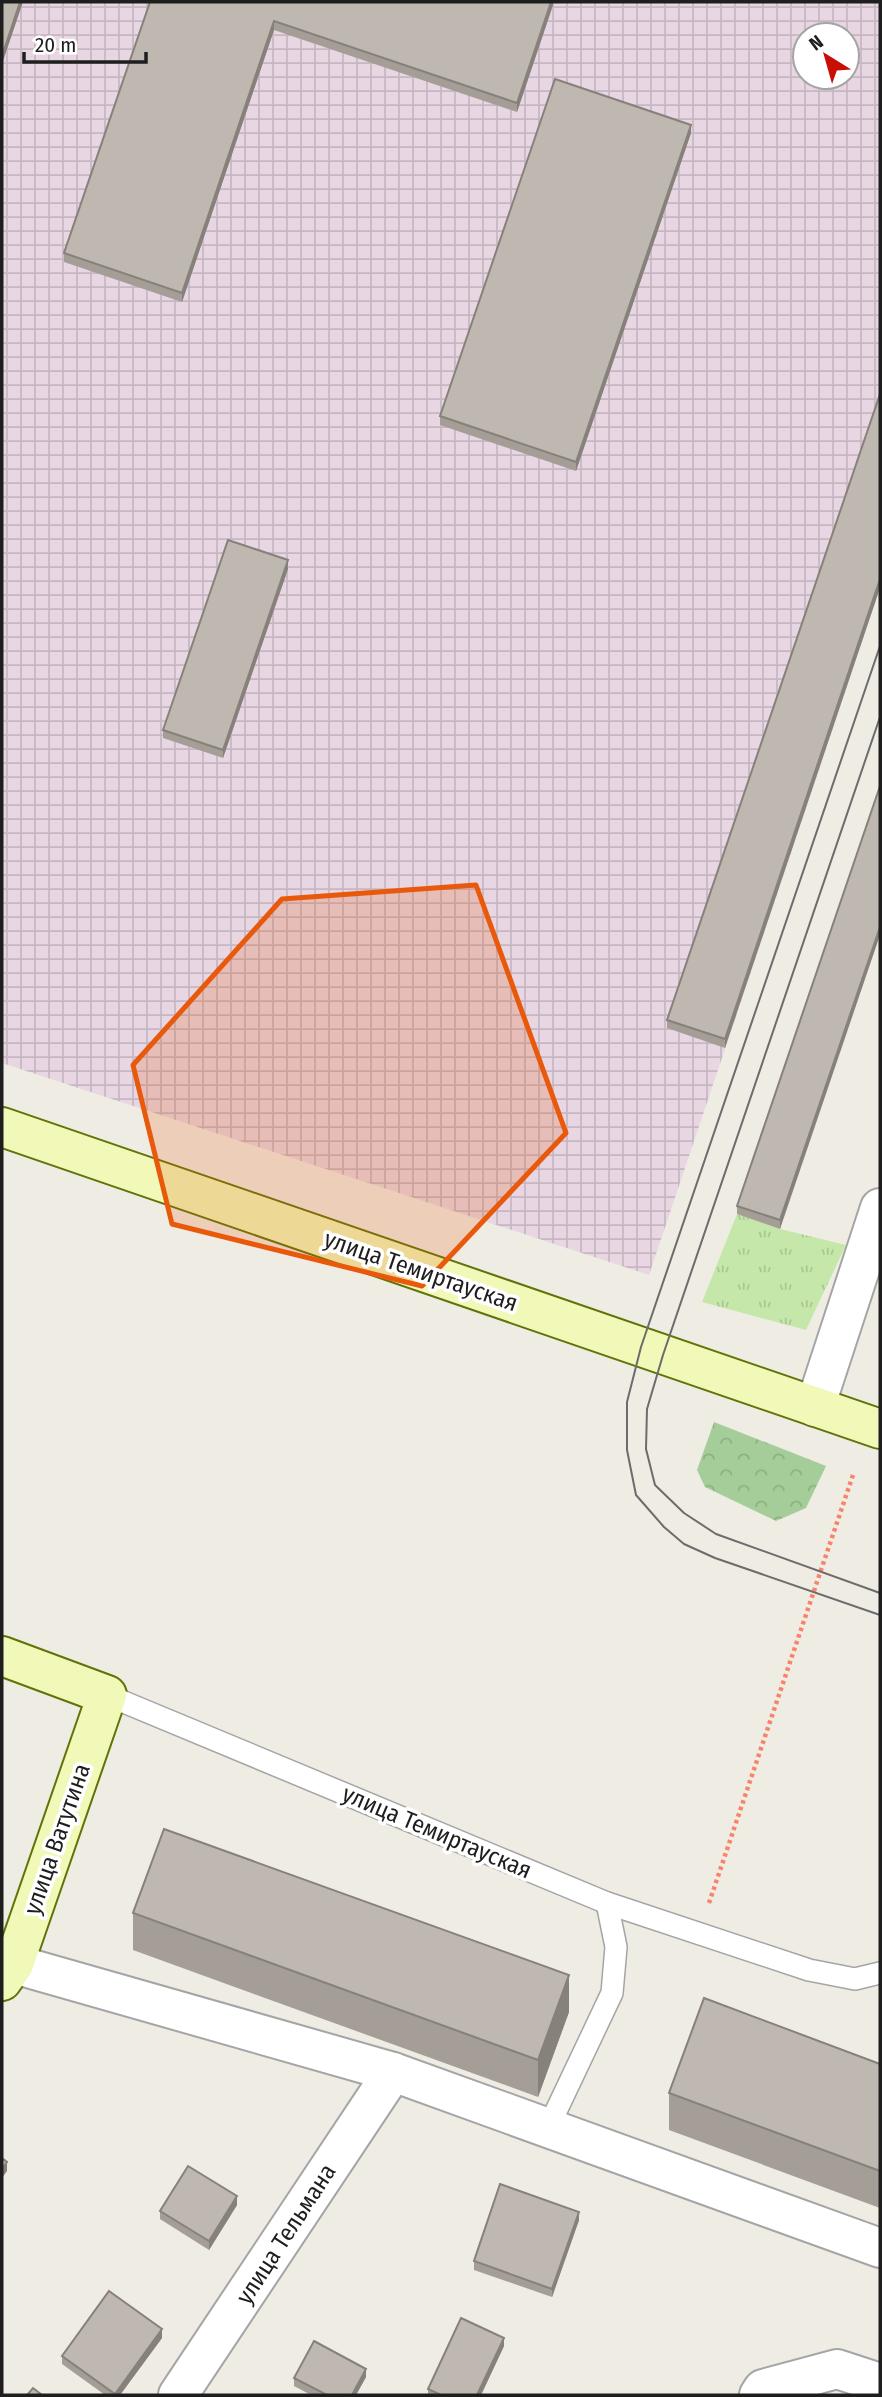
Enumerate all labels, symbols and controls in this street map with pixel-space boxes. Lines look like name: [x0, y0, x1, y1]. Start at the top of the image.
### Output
scale bar: [24, 21, 147, 65]
north arrow: [791, 21, 861, 91]
text: N: [805, 30, 828, 55]
text: 20 m: [35, 32, 76, 58]
street label: улица Темиртауская: [321, 1225, 521, 1317]
street label: улица Ватутина: [18, 1760, 96, 1918]
street label: улица Темиртауская: [338, 1779, 536, 1885]
street label: улица Тельмана: [230, 2159, 342, 2309]

